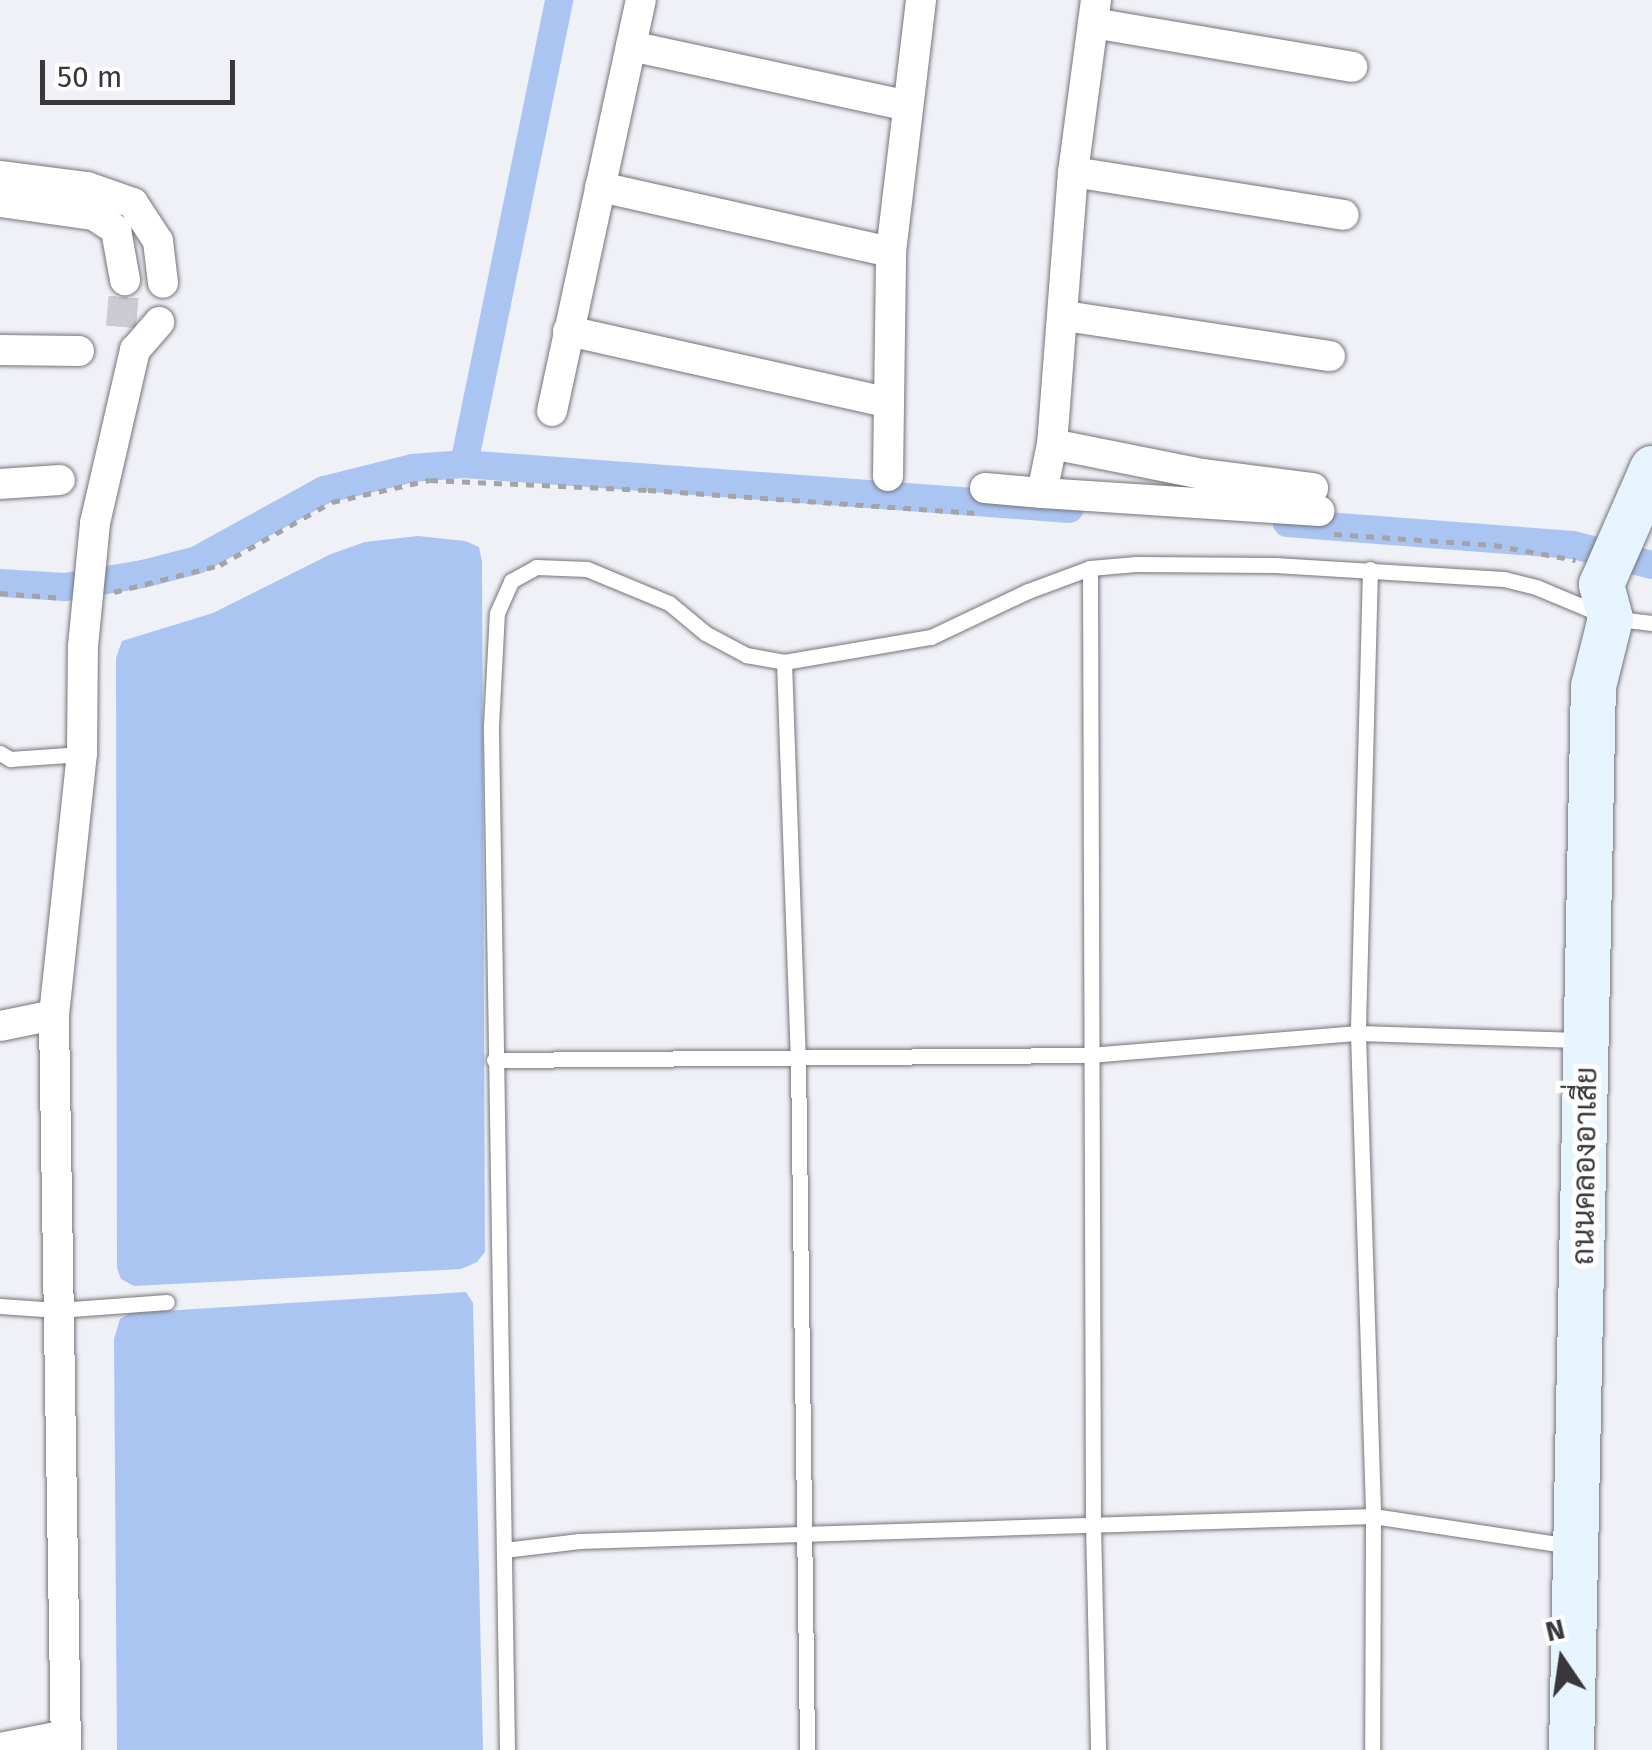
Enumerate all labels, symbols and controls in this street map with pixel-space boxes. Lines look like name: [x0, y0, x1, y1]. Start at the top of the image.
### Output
scale bar: [45, 40, 240, 102]
text: 50 m: [57, 59, 122, 95]
street label: ถนนคลองอาเสี่ย: [1565, 1067, 1605, 1265]
north arrow: [1512, 1610, 1612, 1710]
text: N: [1542, 1612, 1568, 1648]

